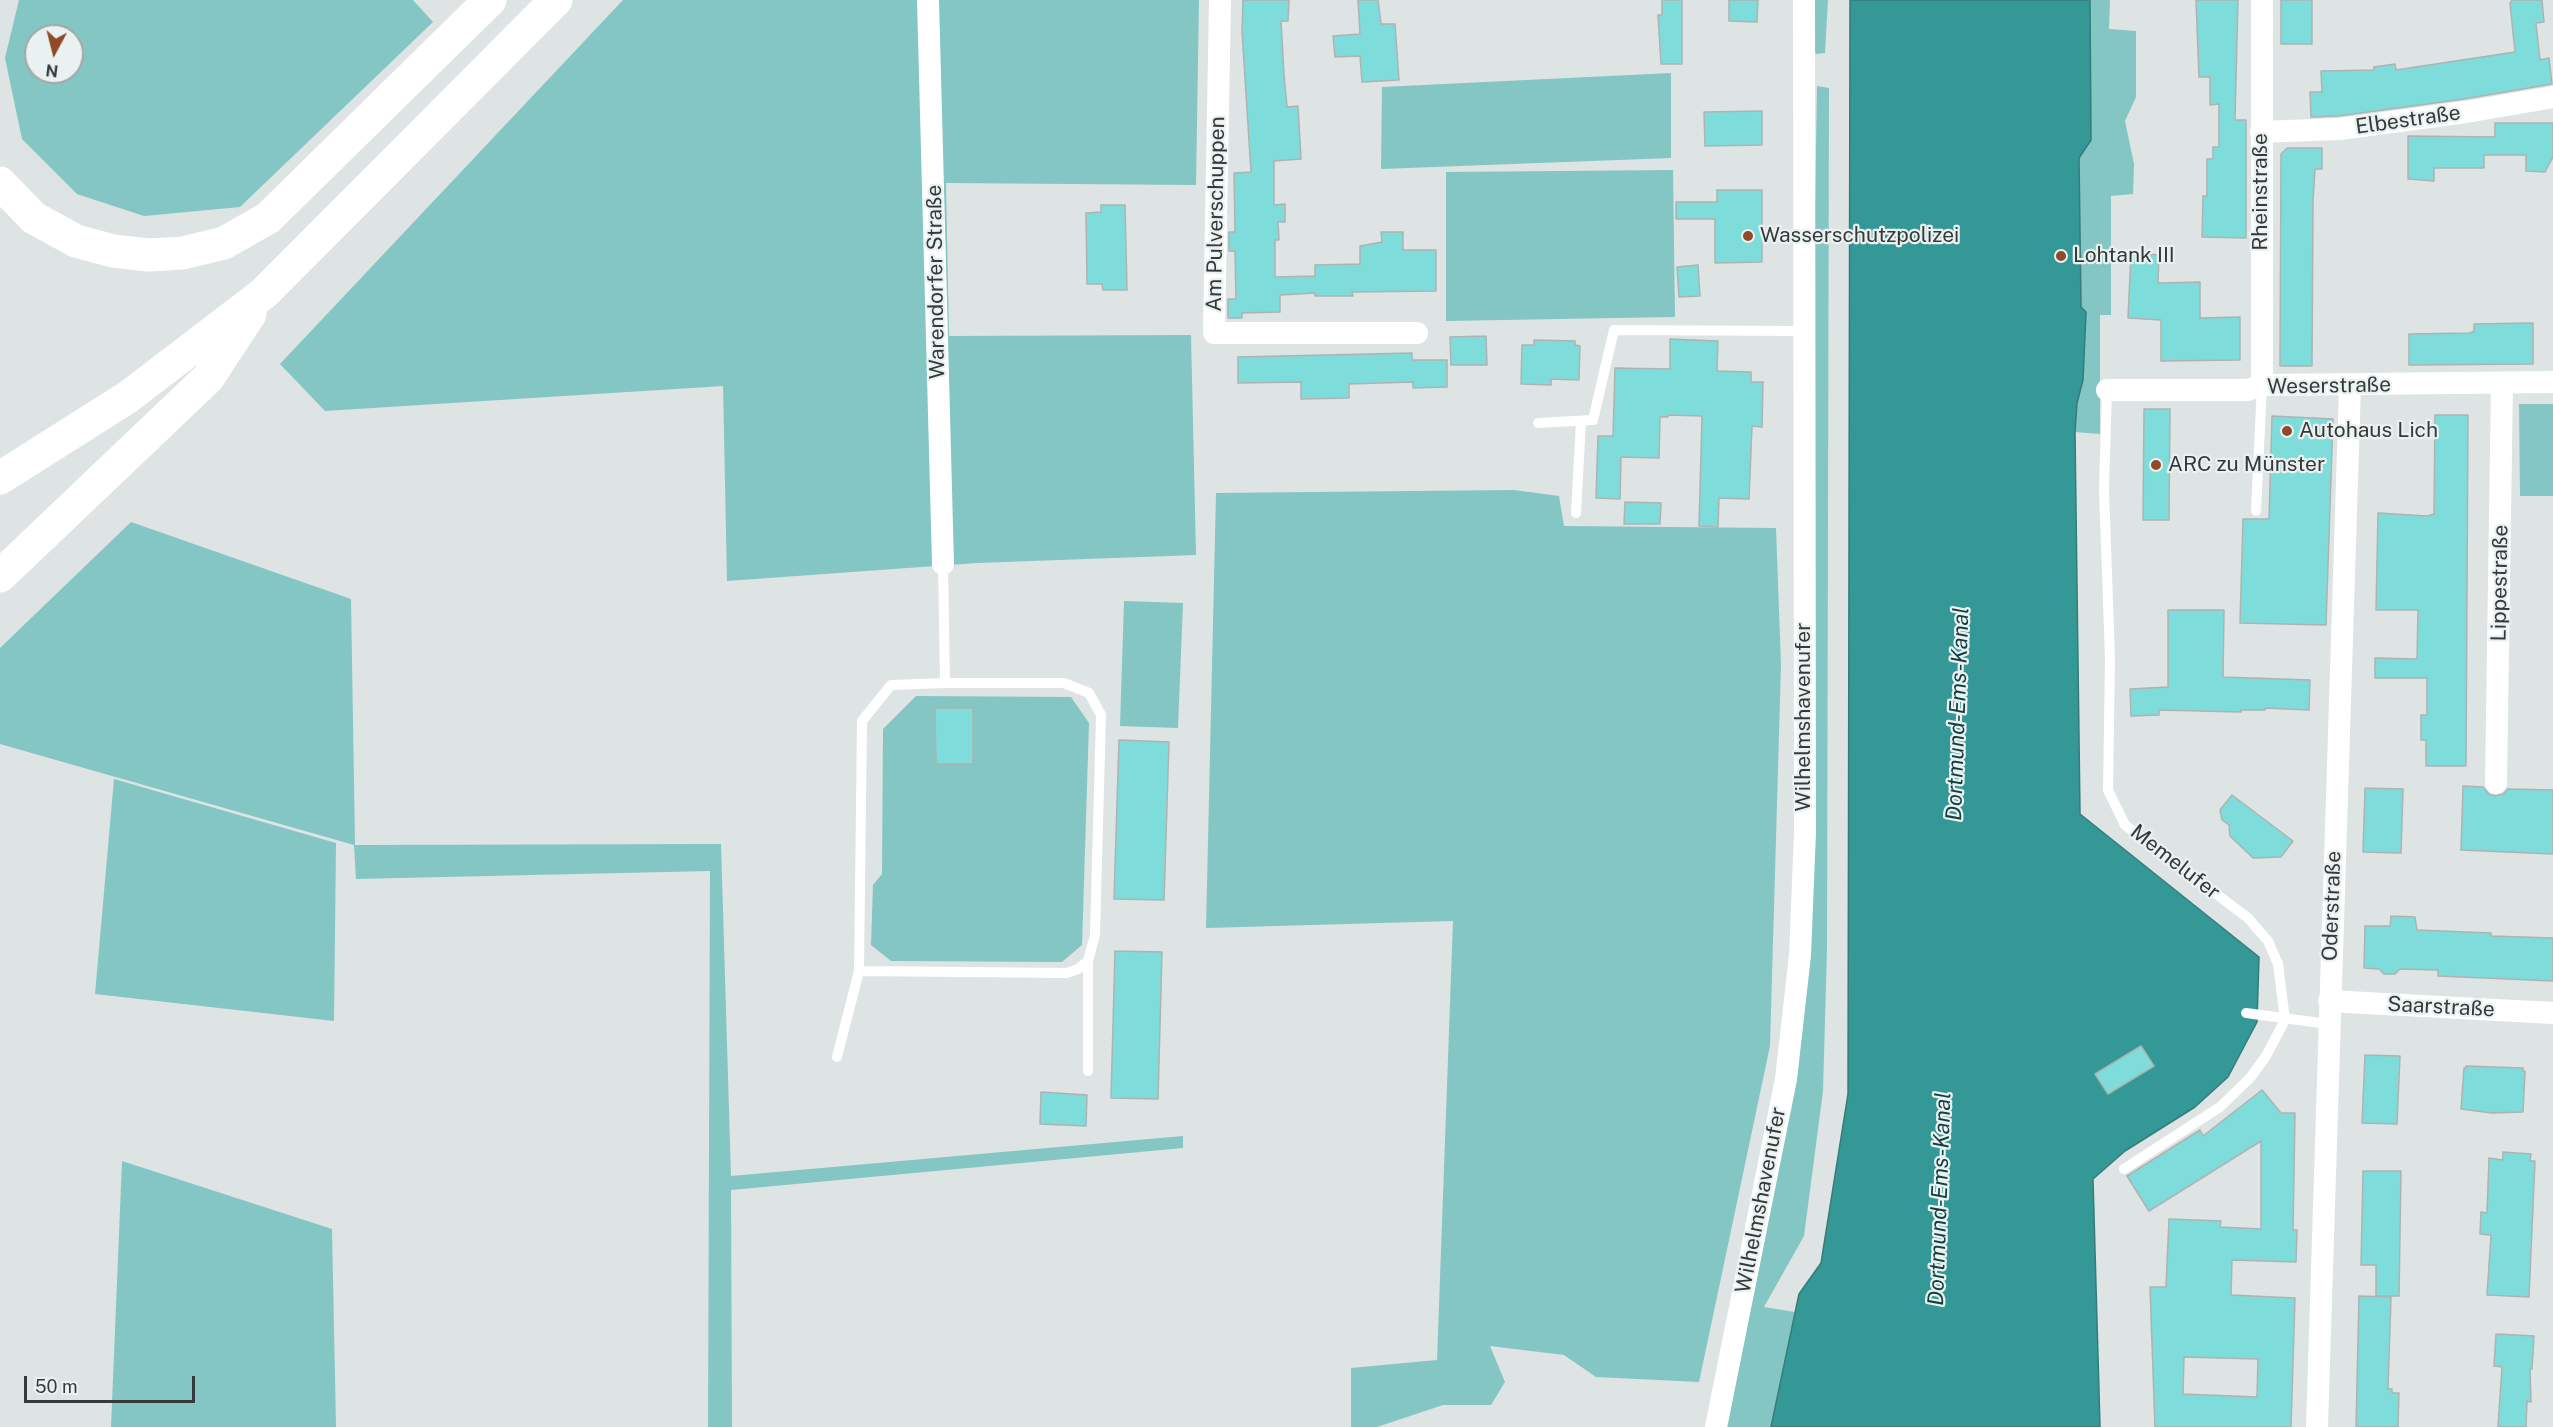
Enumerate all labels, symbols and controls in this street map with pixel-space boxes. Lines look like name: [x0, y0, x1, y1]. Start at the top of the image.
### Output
north arrow: [24, 24, 84, 84]
text: N: [45, 60, 59, 81]
street label: Elbestraße: [2354, 100, 2462, 140]
street label: Am Pulverschuppen: [1202, 116, 1230, 312]
street label: Rheinstraße: [2248, 133, 2274, 251]
street label: Warendorfer Straße: [922, 185, 950, 379]
place label: Wasserschutzpolizei: [1760, 223, 1959, 249]
marker: Wasserschutzpolizei: [1741, 229, 1755, 243]
place label: Lohtank III: [2073, 243, 2175, 269]
marker: Lohtank III: [2054, 249, 2068, 263]
street label: Weserstraße: [2267, 372, 2391, 400]
place label: Autohaus Lich: [2299, 418, 2438, 444]
marker: Autohaus Lich: [2280, 424, 2294, 438]
place label: ARC zu Münster: [2168, 452, 2325, 478]
marker: ARC zu Münster: [2149, 458, 2163, 472]
street label: Lippestraße: [2486, 525, 2514, 641]
water label: Dortmund-Ems-Kanal: [1941, 607, 1975, 821]
street label: Wilhelmshavenufer: [1791, 623, 1817, 811]
street label: Memelufer: [2125, 819, 2225, 905]
street label: Oderstraße: [2317, 851, 2347, 961]
street label: Saarstraße: [2387, 992, 2495, 1022]
water label: Dortmund-Ems-Kanal: [1923, 1092, 1957, 1306]
street label: Wilhelmshavenufer: [1731, 1105, 1791, 1295]
scale bar: [27, 1364, 198, 1402]
text: 50 m: [35, 1376, 78, 1397]

